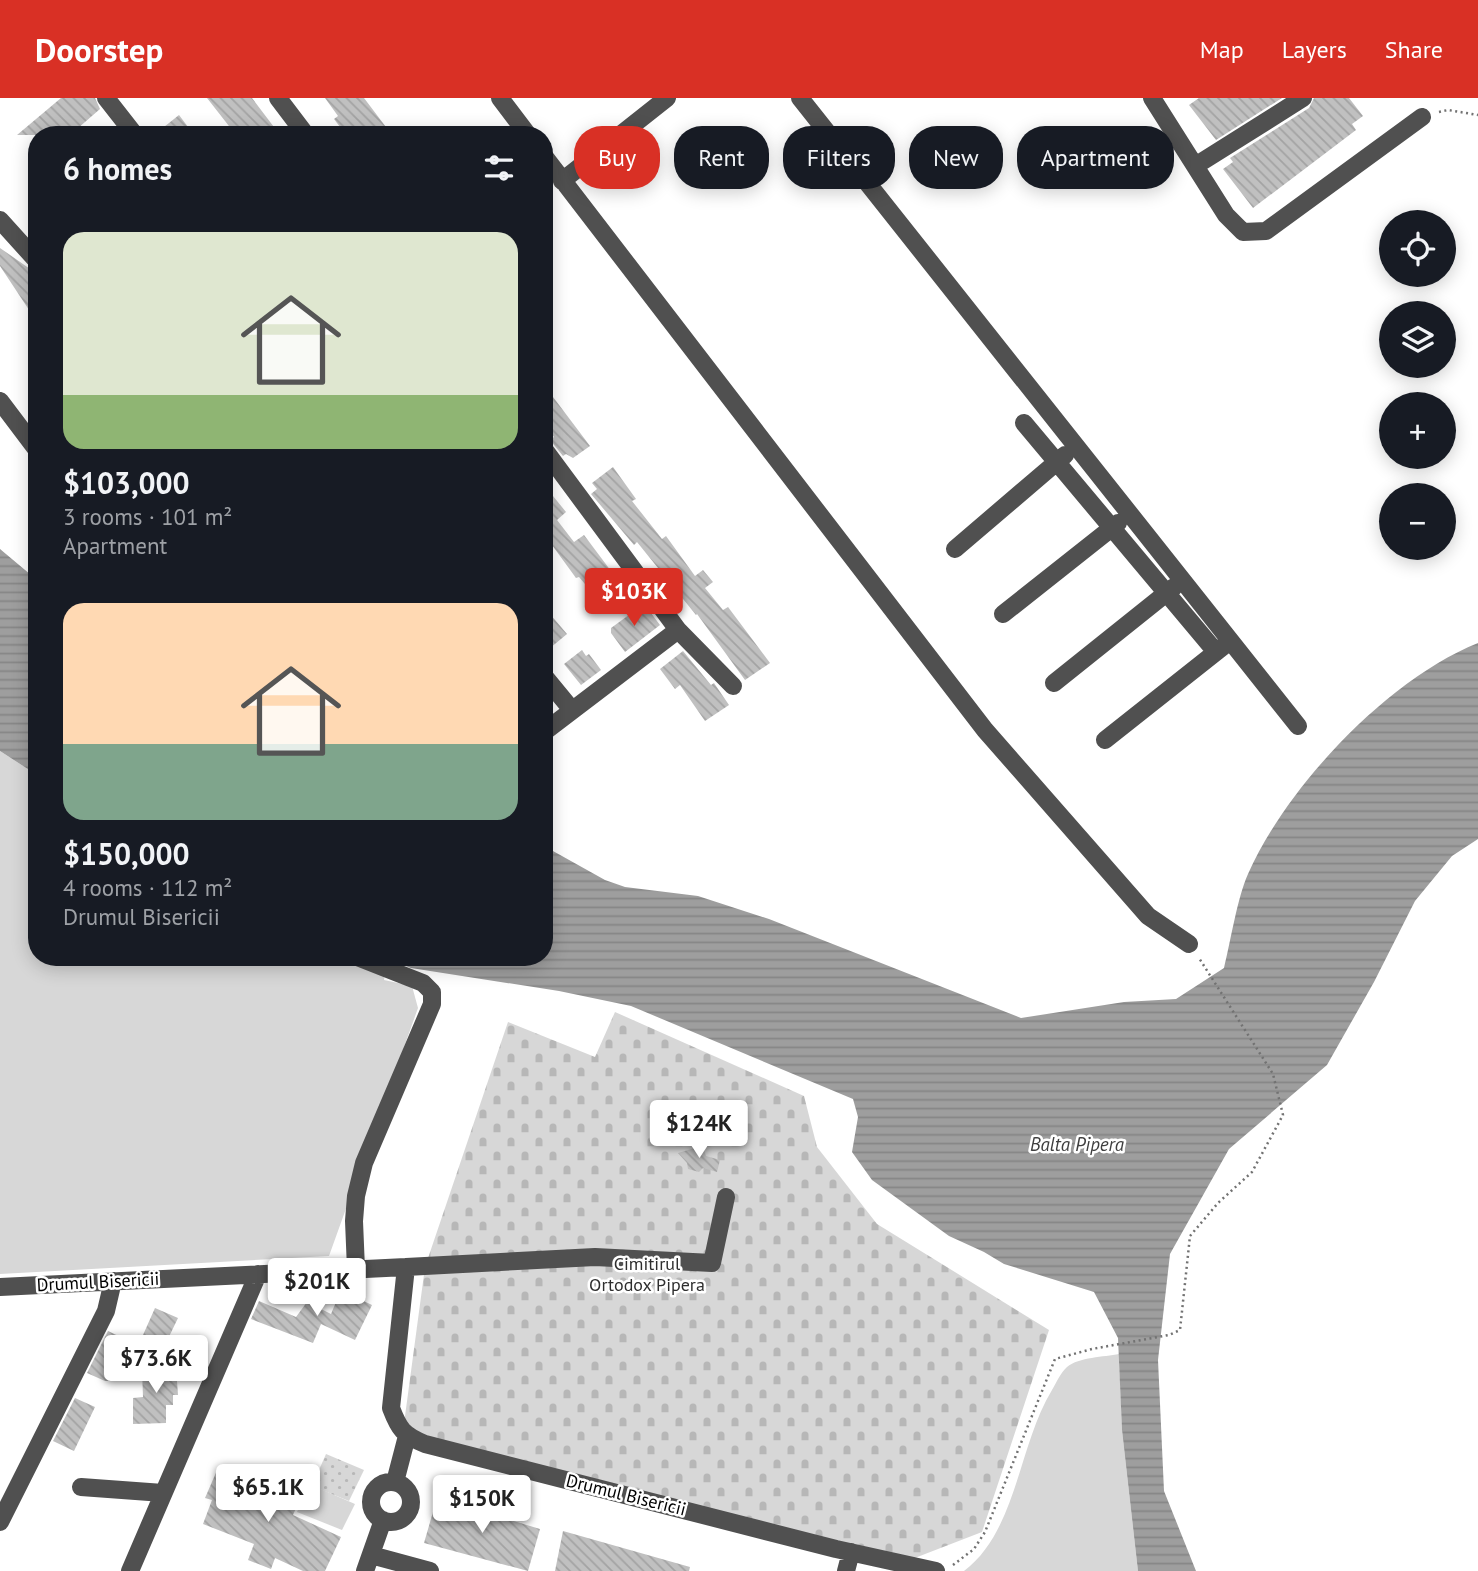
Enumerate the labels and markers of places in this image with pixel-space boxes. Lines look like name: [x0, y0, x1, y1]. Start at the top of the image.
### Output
pin: $103K: [585, 568, 683, 628]
pin: $124K: [650, 1100, 748, 1160]
pin: $201K: [268, 1258, 366, 1318]
pin: $73.6K: [99, 1336, 213, 1395]
pin: $65.1K: [211, 1464, 325, 1524]
pin: $150K: [433, 1476, 531, 1535]

